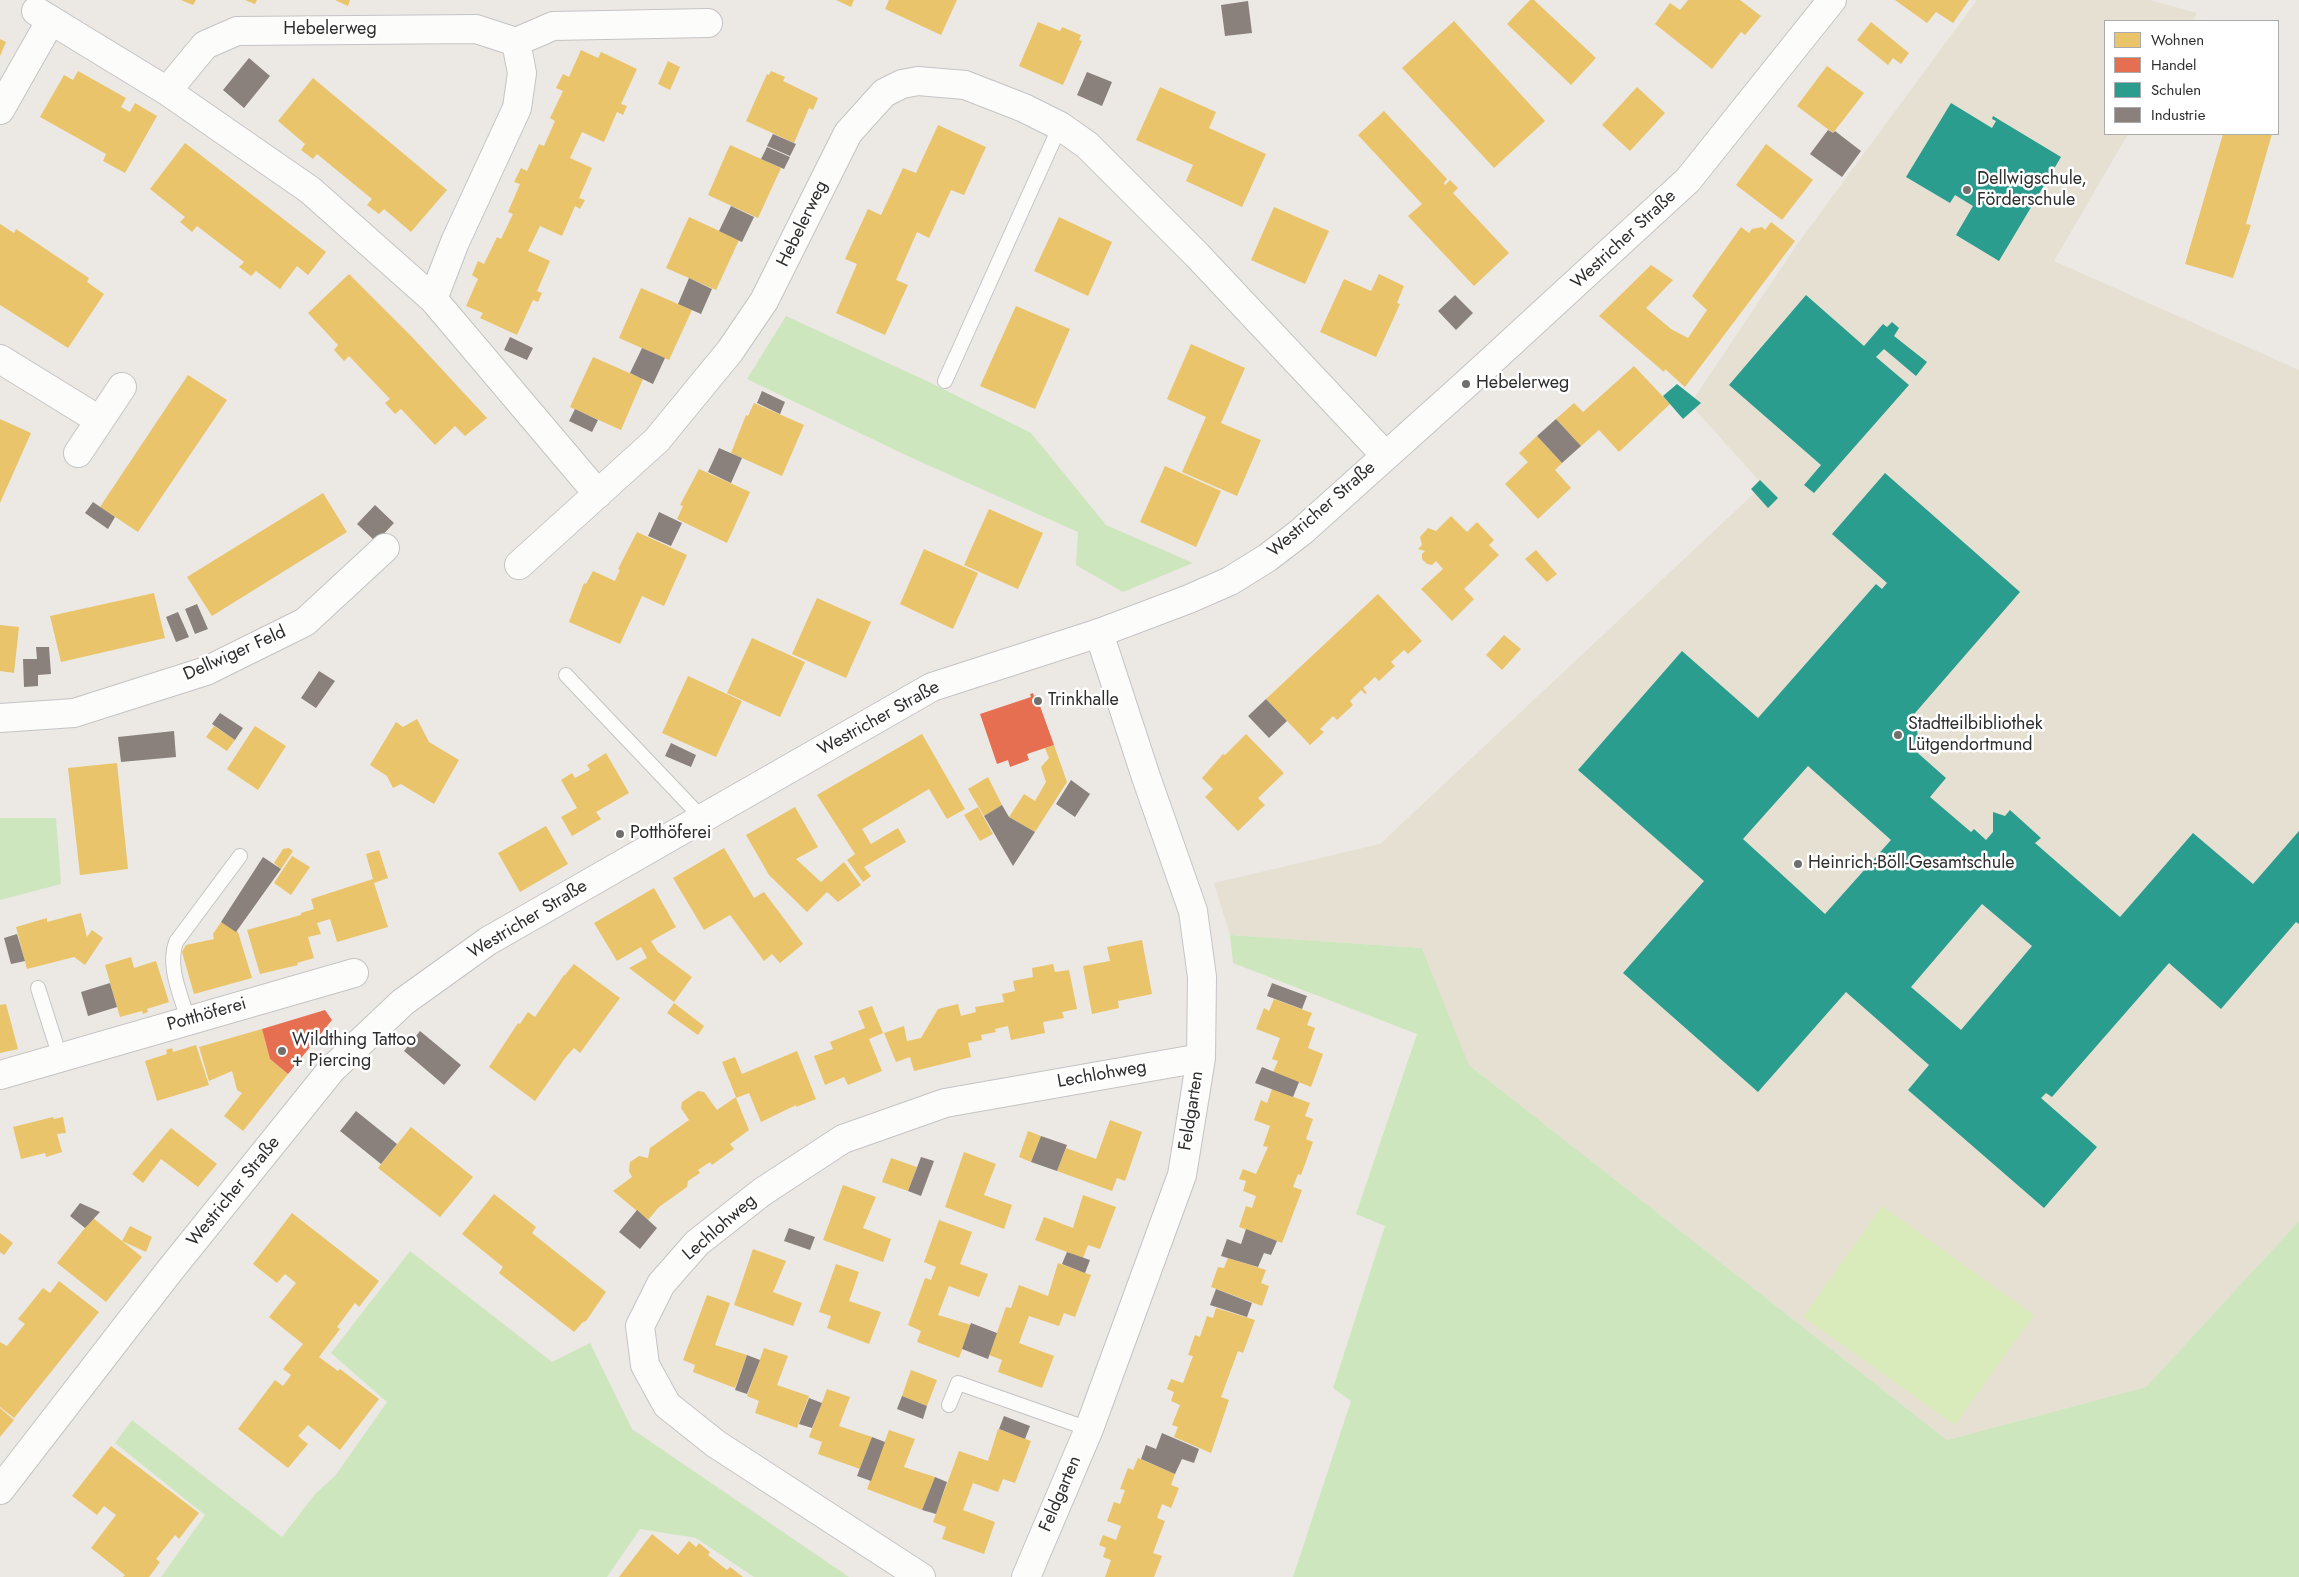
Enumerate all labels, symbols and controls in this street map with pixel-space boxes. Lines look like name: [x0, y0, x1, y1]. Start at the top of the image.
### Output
street label: Hebelerweg: [283, 19, 377, 41]
legend: [2104, 20, 2279, 135]
text: Wohnen: [2151, 29, 2204, 51]
text: Handel: [2151, 54, 2197, 76]
text: Schulen: [2151, 79, 2201, 101]
text: Industrie: [2151, 104, 2205, 126]
place label: Dellwigschule, Förderschule: [1977, 169, 2087, 212]
street label: Hebelerweg: [773, 177, 833, 271]
marker: Dellwigschule, Förderschule: [1961, 184, 1973, 196]
street label: Westricher Straße: [1567, 186, 1681, 294]
place label: Hebelerweg: [1476, 373, 1569, 395]
marker: Hebelerweg: [1460, 378, 1472, 390]
street label: Westricher Straße: [1264, 457, 1380, 563]
street label: Dellwiger Feld: [180, 622, 290, 686]
street label: Westricher Straße: [815, 677, 943, 761]
place label: Trinkhalle: [1048, 690, 1119, 712]
marker: Trinkhalle: [1032, 695, 1044, 707]
place label: Stadtteilbibliothek Lütgendortmund: [1908, 714, 2043, 756]
marker: Stadtteilbibliothek Lütgendortmund: [1892, 729, 1904, 741]
place label: Potthöferei: [630, 823, 711, 845]
marker: Potthöferei: [614, 828, 626, 840]
place label: Heinrich-Böll-Gesamtschule: [1808, 853, 2015, 875]
marker: Heinrich-Böll-Gesamtschule: [1792, 858, 1804, 870]
street label: Westricher Straße: [464, 876, 592, 964]
street label: Potthöferei: [165, 993, 249, 1037]
place label: Wildthing Tattoo + Piercing: [292, 1030, 416, 1072]
marker: Wildthing Tattoo + Piercing: [276, 1045, 288, 1057]
street label: Lechlohweg: [1056, 1057, 1148, 1093]
street label: Feldgarten: [1175, 1070, 1209, 1152]
street label: Westricher Straße: [183, 1133, 285, 1251]
street label: Lechlohweg: [679, 1190, 761, 1266]
street label: Feldgarten: [1035, 1453, 1087, 1535]

